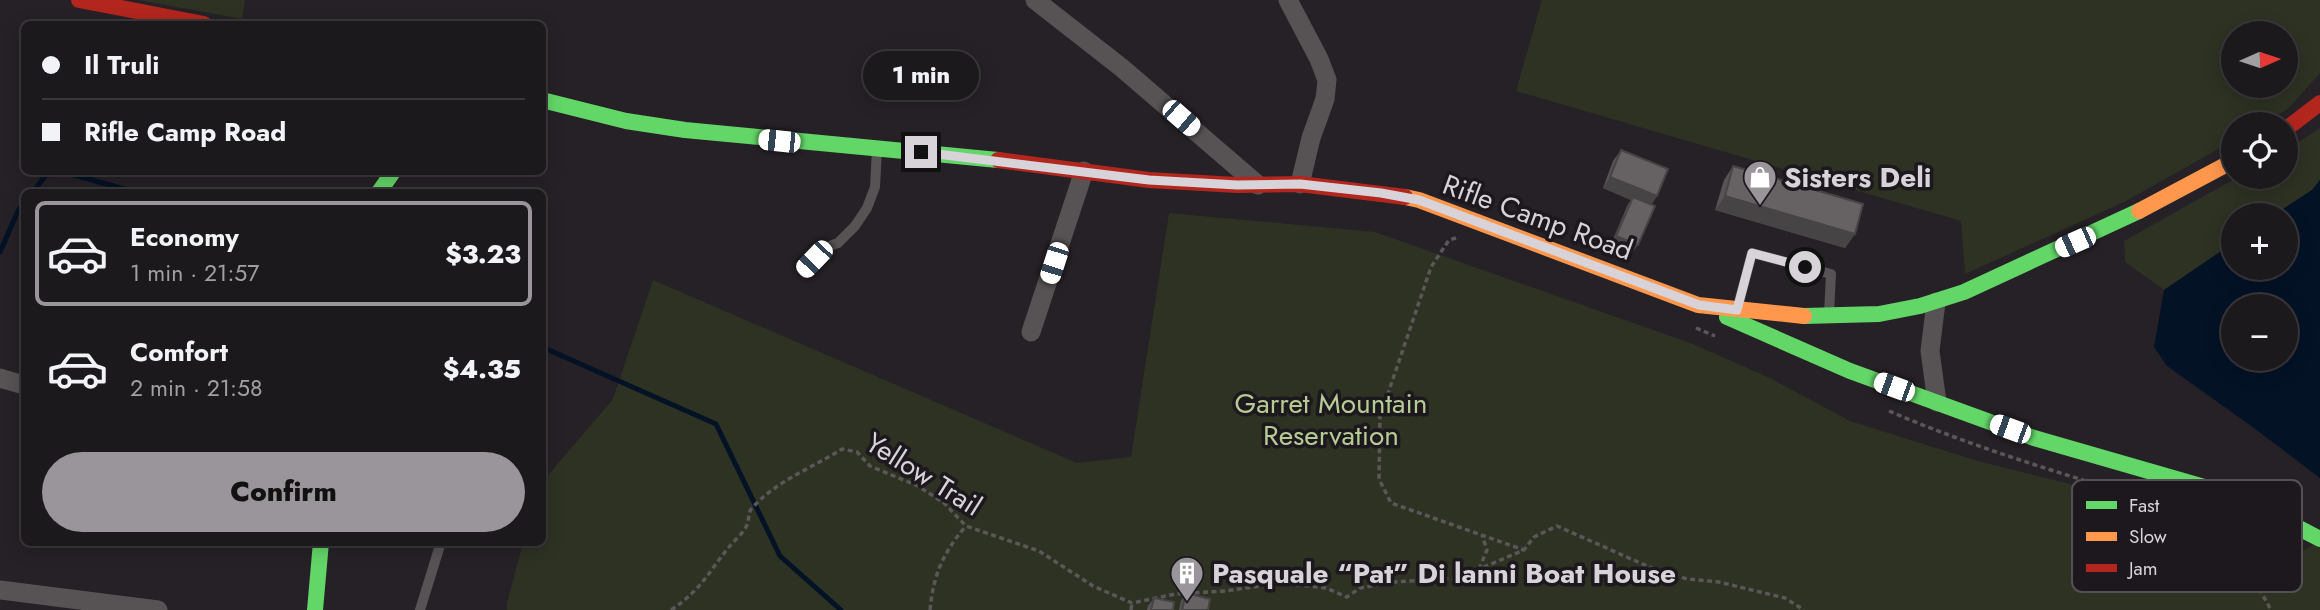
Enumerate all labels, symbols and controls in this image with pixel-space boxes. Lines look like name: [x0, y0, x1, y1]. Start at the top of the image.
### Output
north arrow: [2221, 21, 2298, 98]
map controls: [2221, 21, 2298, 371]
text: Il Truli: [84, 46, 159, 84]
callout: 1 min: [863, 51, 979, 100]
text: 1 min: [892, 58, 950, 92]
car: [1159, 96, 1204, 140]
button: locate: [2221, 112, 2298, 189]
text: Rifle Camp Road: [84, 113, 286, 151]
car: [758, 128, 801, 154]
route end: [905, 136, 937, 168]
place label: Sisters Deli: [1784, 157, 1931, 198]
shop icon: Sisters Deli: [1741, 158, 1779, 207]
street label: Rifle Camp Road: [1437, 164, 1639, 271]
button: +: [2221, 203, 2298, 280]
text: Economy: [130, 218, 239, 256]
icon: car: [46, 222, 109, 285]
car: [2052, 224, 2099, 260]
text: $3.23: [445, 235, 521, 273]
car: [792, 237, 837, 281]
car: [1038, 240, 1071, 286]
route start: [1789, 251, 1821, 283]
text: 1 min · 21:57: [130, 256, 259, 290]
button: −: [2221, 294, 2298, 371]
text: Comfort: [130, 333, 228, 371]
icon: car: [46, 337, 109, 400]
text: $4.35: [443, 350, 521, 388]
car: [1871, 370, 1918, 404]
text: 2 min · 21:58: [130, 371, 263, 405]
park label: Garret Mountain Reservation: [1234, 383, 1428, 456]
car: [1987, 412, 2034, 446]
street label: Yellow Trail: [858, 423, 990, 526]
button: Confirm: [42, 452, 525, 532]
legend: [2072, 480, 2302, 592]
text: Fast: [2129, 492, 2160, 519]
text: Slow: [2129, 523, 2167, 550]
place label: Pasquale “Pat” Di lanni Boat House: [1212, 553, 1676, 594]
building icon: Pasquale “Pat” Di lanni Boat House: [1168, 554, 1206, 603]
text: Jam: [2126, 555, 2158, 582]

